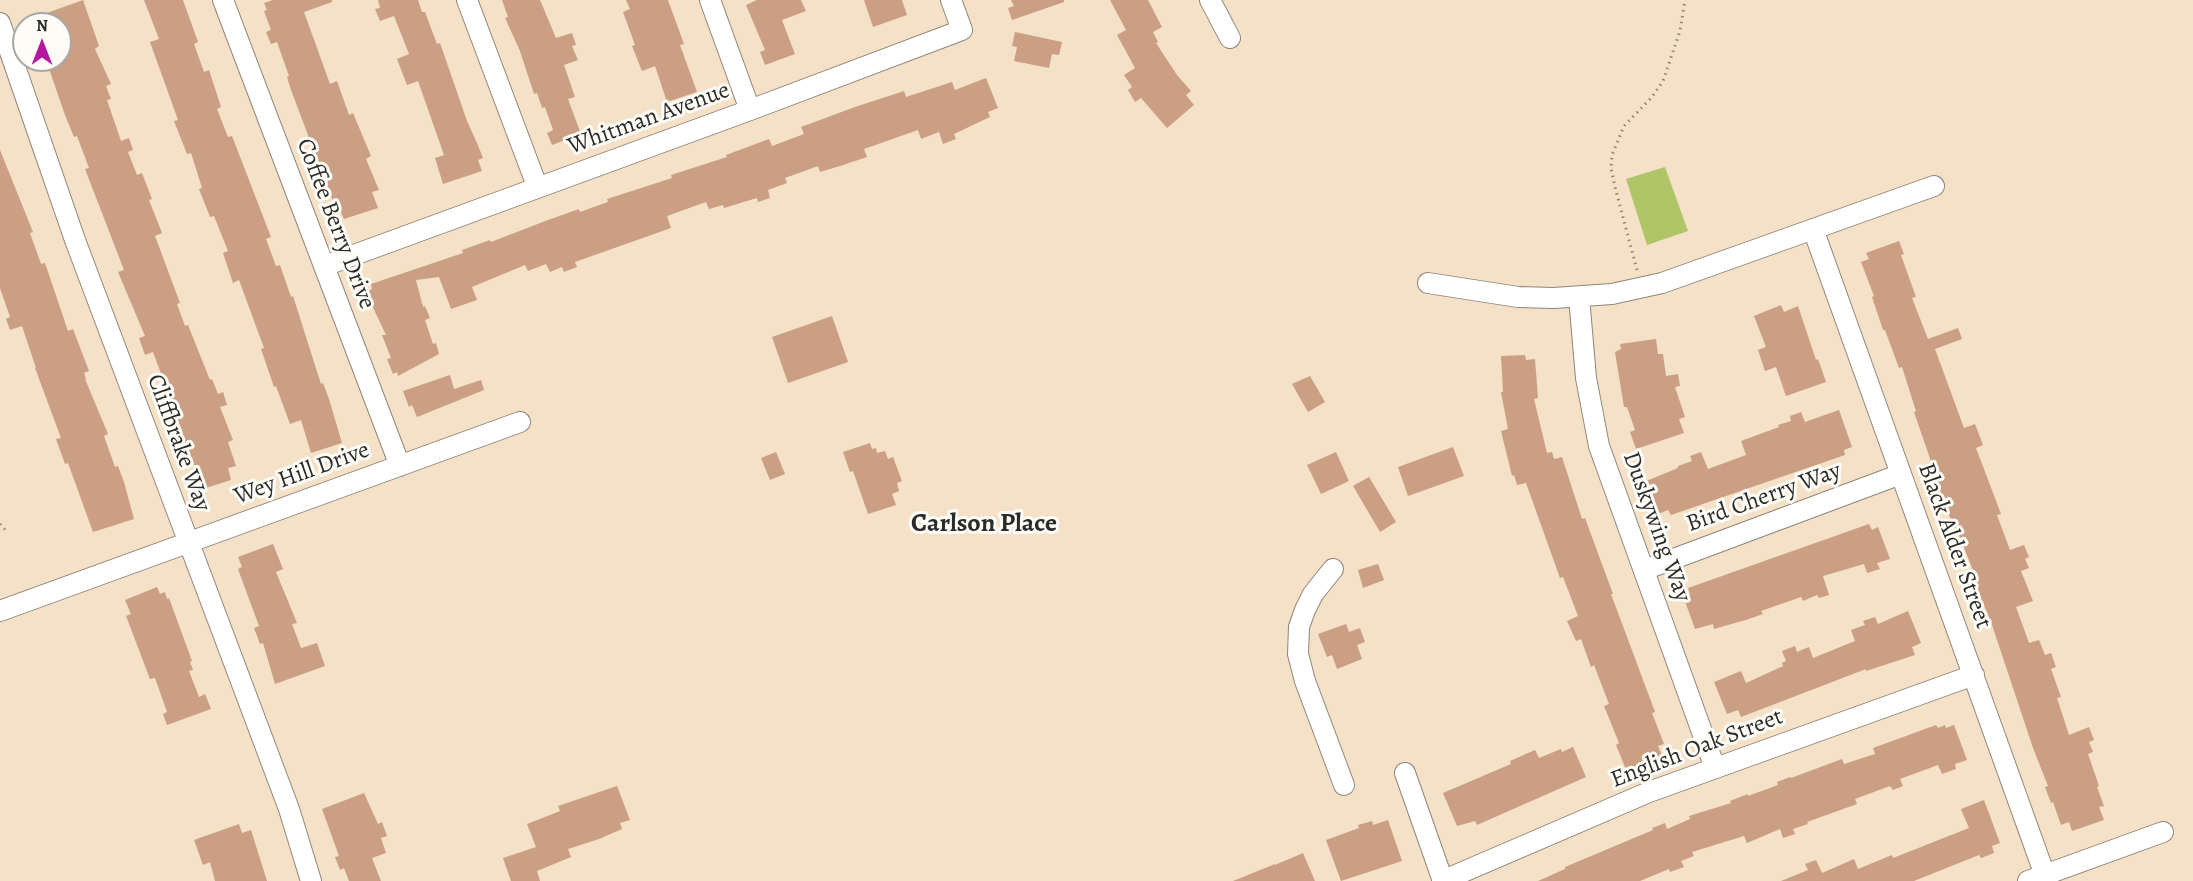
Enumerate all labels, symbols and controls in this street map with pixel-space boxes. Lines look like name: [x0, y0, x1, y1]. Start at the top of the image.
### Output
north arrow: [12, 12, 72, 72]
text: N: [36, 15, 48, 37]
street label: Whitman Avenue: [564, 76, 734, 162]
street label: Coffee Berry Drive: [289, 135, 381, 313]
street label: Cliffbrake Way: [140, 370, 216, 516]
street label: Wey Hill Drive: [230, 436, 374, 512]
street label: Duskywing Way: [1616, 448, 1696, 606]
street label: Bird Cherry Way: [1683, 457, 1845, 539]
street label: Black Alder Street: [1911, 459, 1997, 633]
district label: Carlson Place: [911, 509, 1057, 541]
street label: English Oak Street: [1607, 703, 1787, 795]

